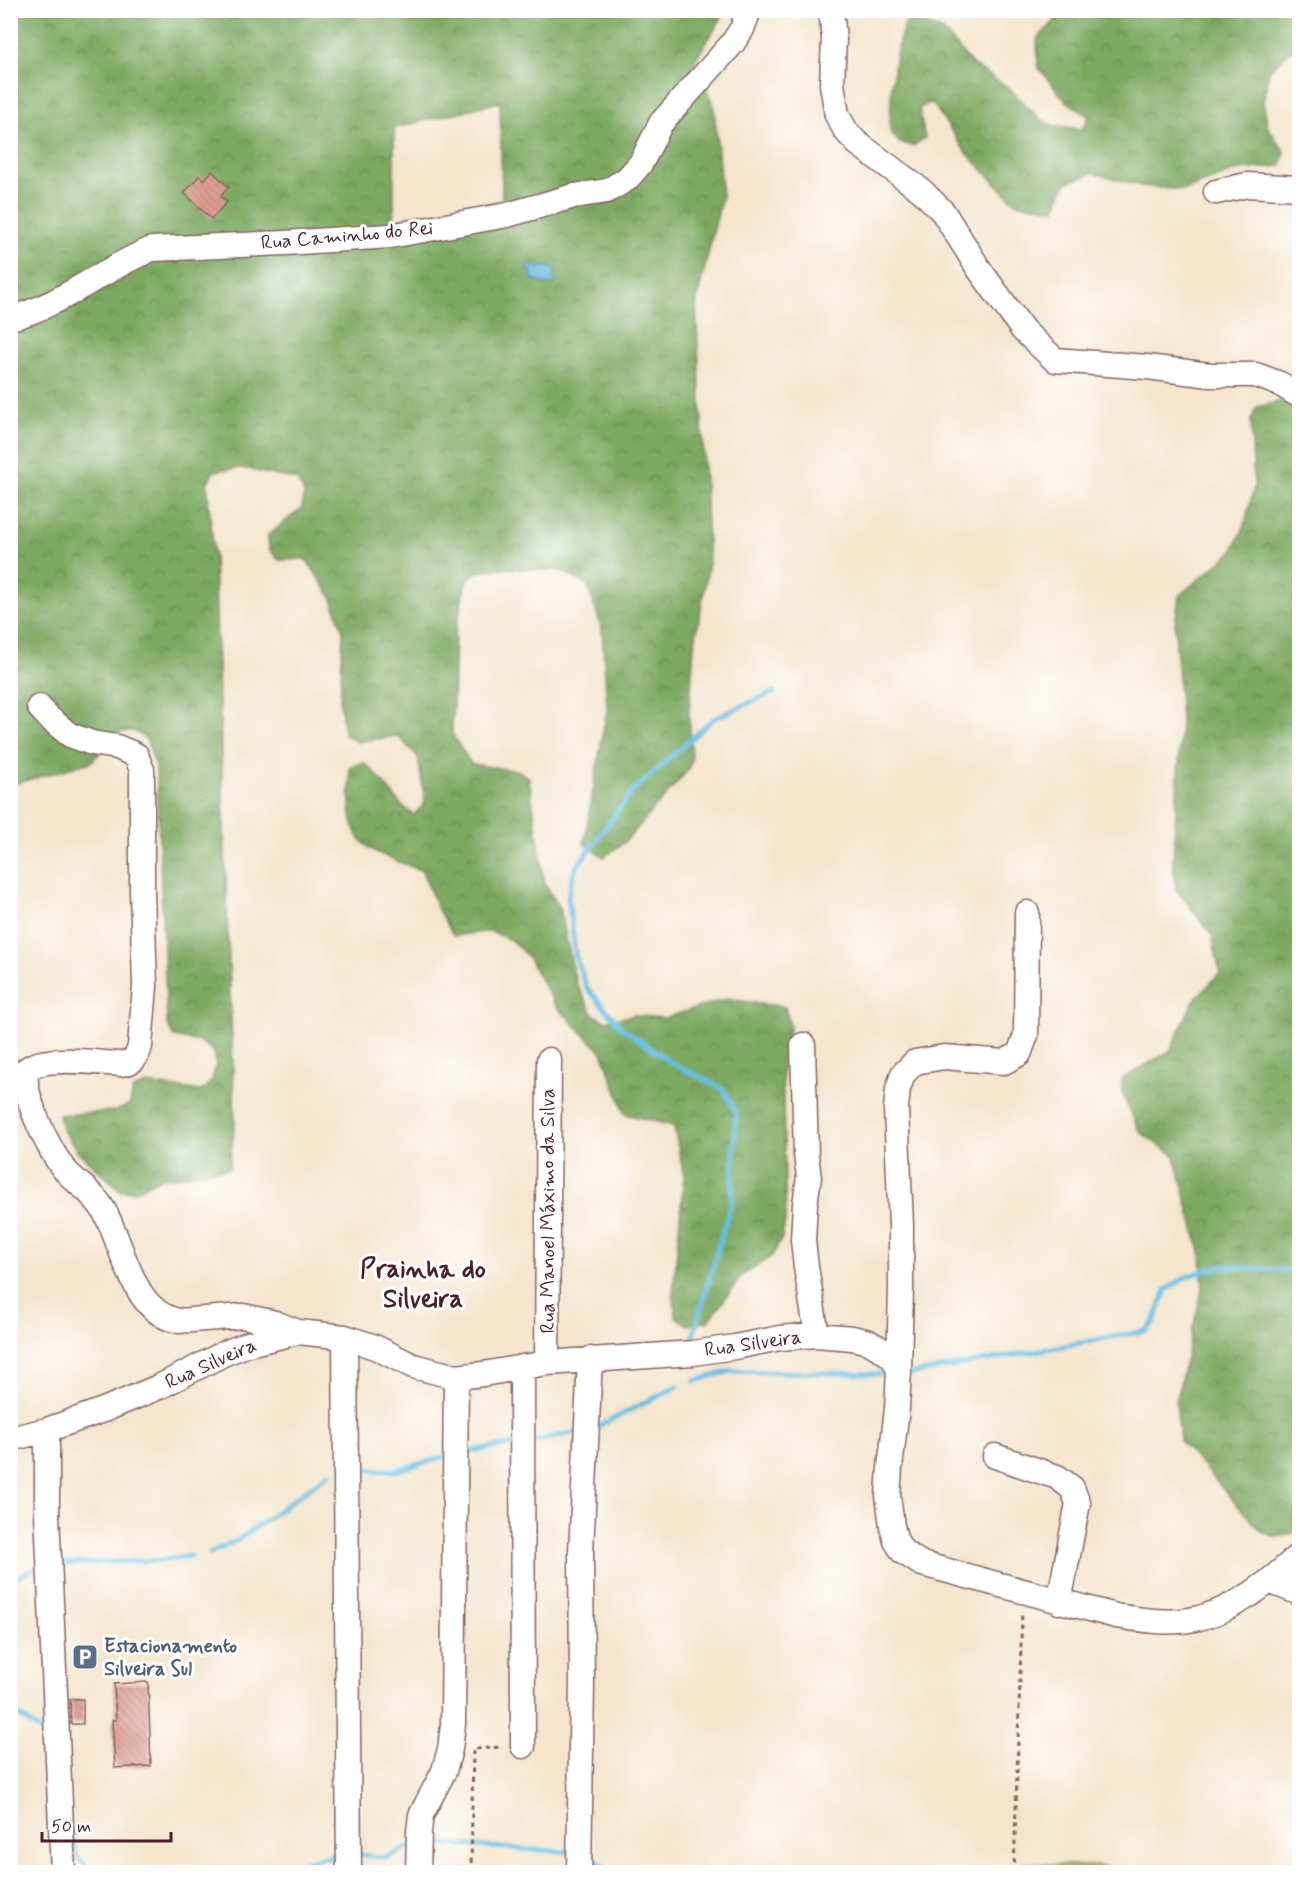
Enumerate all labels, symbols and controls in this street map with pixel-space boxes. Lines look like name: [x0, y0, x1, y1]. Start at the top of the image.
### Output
street label: Rua Caminho do Rei: [260, 215, 434, 257]
street label: Rua Manoel Máximo da Silva: [535, 1089, 562, 1333]
district label: Prainha do Silveira: [360, 1253, 486, 1317]
street label: Rua Silveira: [703, 1324, 803, 1364]
street label: Rua Silveira: [161, 1332, 261, 1396]
place label: Estacionamento Silveira Sul: [104, 1633, 237, 1683]
parking icon: Estacionamento Silveira Sul: [70, 1642, 100, 1672]
scale bar: [42, 1805, 171, 1843]
text: 50 m: [51, 1815, 91, 1839]

